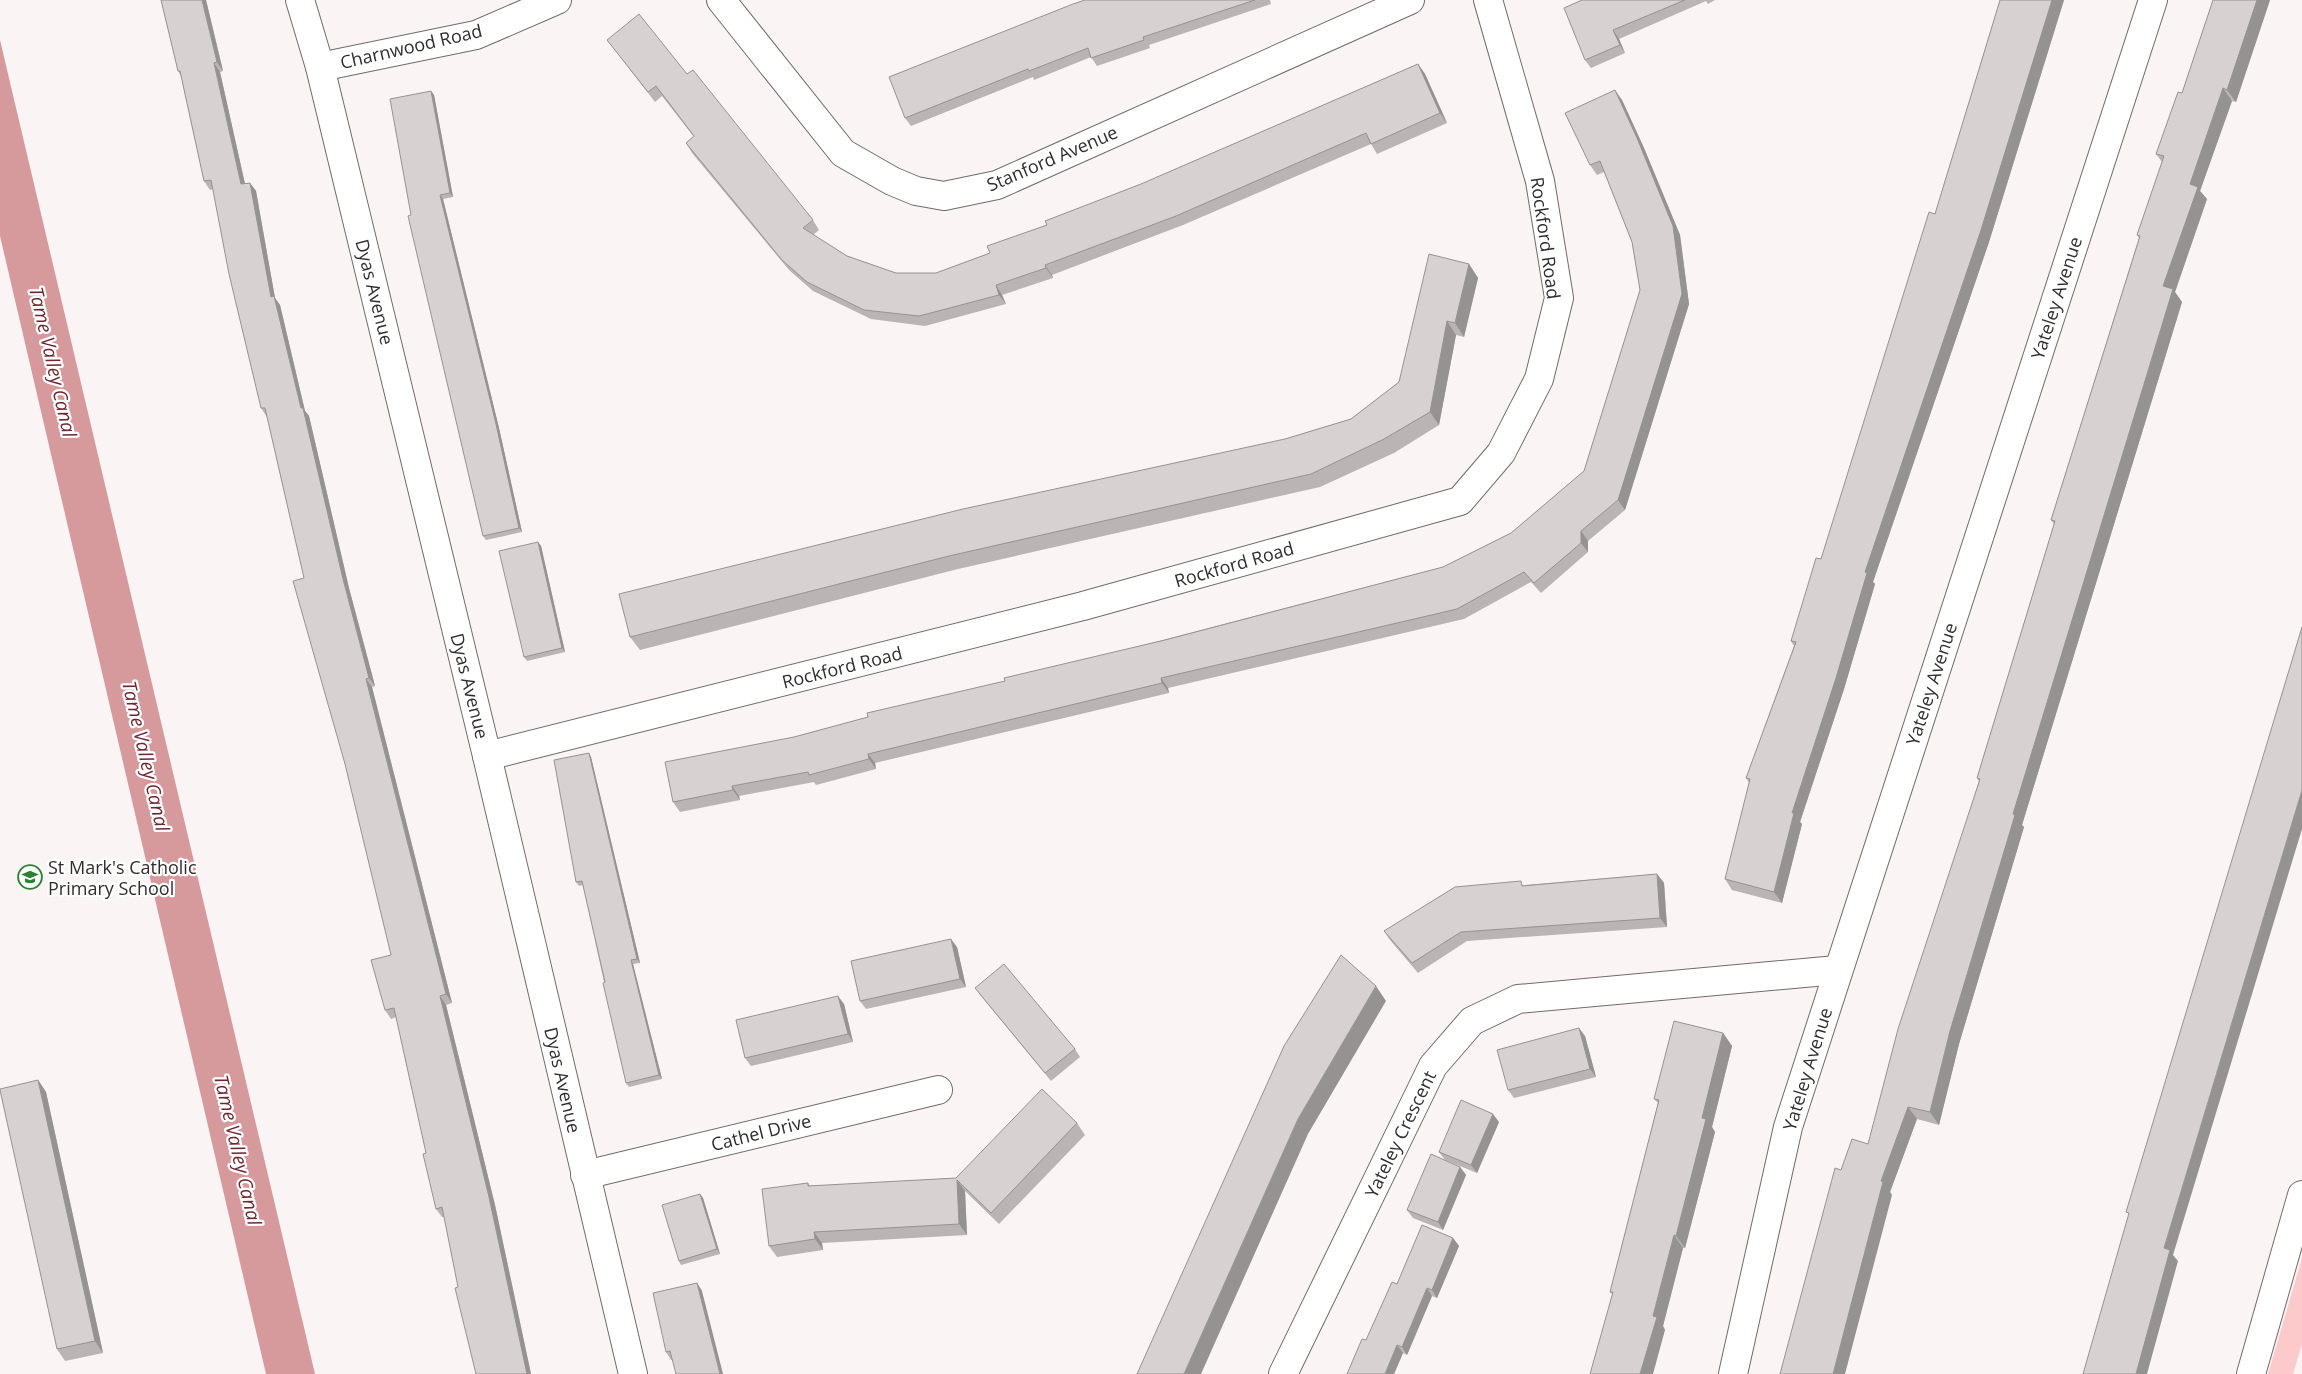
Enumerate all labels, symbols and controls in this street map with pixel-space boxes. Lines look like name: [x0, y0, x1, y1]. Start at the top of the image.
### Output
street label: Charnwood Road: [338, 18, 484, 74]
street label: Stanford Avenue: [983, 120, 1121, 196]
street label: Rockford Road: [1526, 175, 1566, 301]
street label: Yateley Avenue: [2025, 234, 2087, 362]
street label: Dyas Avenue: [350, 237, 400, 347]
water label: Tame Valley Canal: [23, 284, 83, 441]
street label: Rockford Road: [1172, 536, 1296, 592]
street label: Yateley Avenue: [1900, 620, 1962, 748]
street label: Dyas Avenue: [445, 631, 495, 741]
street label: Rockford Road: [779, 640, 905, 694]
water label: Tame Valley Canal: [116, 678, 176, 835]
place label: St Mark's Catholic Primary School: [48, 855, 197, 900]
school or university icon: St Mark's Catholic Primary School: [17, 864, 43, 890]
street label: Yateley Avenue: [1777, 1004, 1837, 1134]
street label: Dyas Avenue: [539, 1025, 587, 1135]
street label: Yateley Crescent: [1359, 1066, 1441, 1202]
water label: Tame Valley Canal: [208, 1072, 268, 1229]
street label: Cathel Drive: [709, 1108, 813, 1156]

